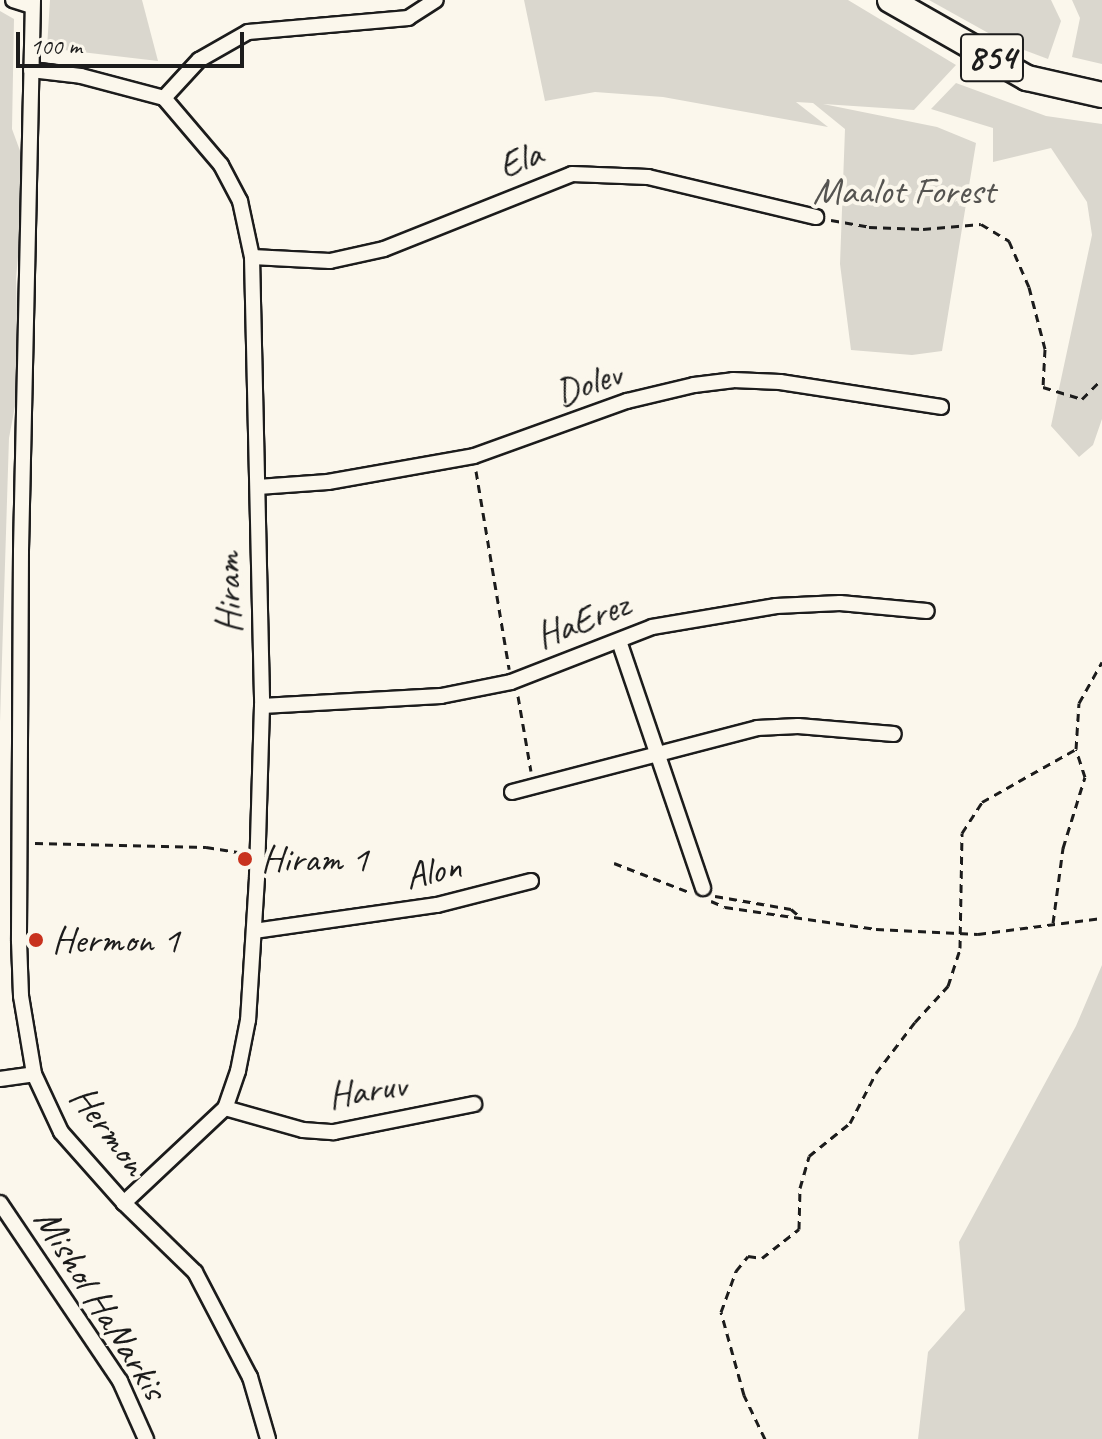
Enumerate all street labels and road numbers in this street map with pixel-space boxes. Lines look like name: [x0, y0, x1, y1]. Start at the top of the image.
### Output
road number: 854: [958, 26, 1026, 90]
street label: Ela: [492, 130, 548, 188]
street label: Dolev: [549, 351, 627, 415]
street label: Hiram: [204, 552, 252, 634]
street label: HaErez: [529, 581, 635, 659]
street label: Alon: [401, 843, 465, 899]
street label: Haruv: [325, 1061, 409, 1119]
street label: Hermon: [60, 1076, 158, 1184]
street label: Mishol HaNarkis: [24, 1200, 178, 1408]

